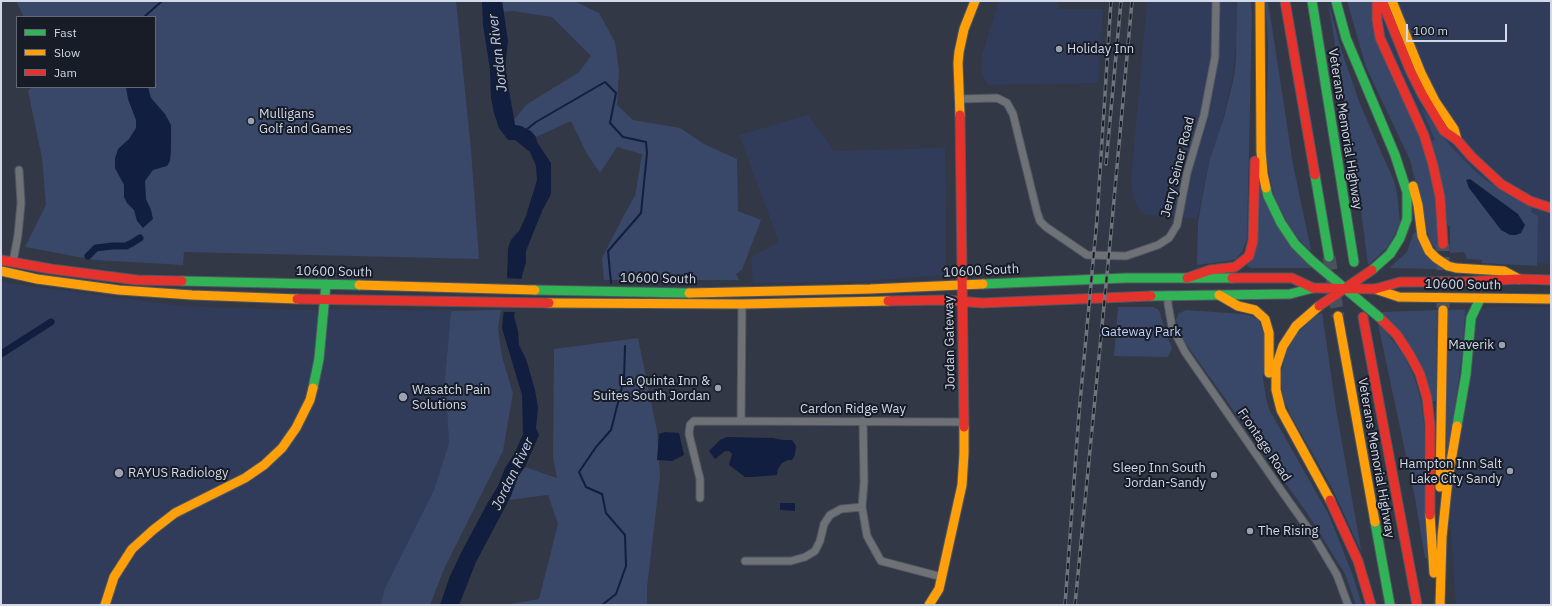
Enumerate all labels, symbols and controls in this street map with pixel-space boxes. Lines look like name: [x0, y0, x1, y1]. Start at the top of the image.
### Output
water label: Jordan River: [485, 13, 511, 93]
legend: [16, 16, 156, 88]
scale bar: [1408, 16, 1509, 42]
text: 100 m: [1413, 23, 1448, 38]
text: Fast: [54, 25, 77, 40]
place label: Holiday Inn: [1067, 41, 1134, 57]
marker: Holiday Inn: [1054, 44, 1064, 54]
text: Slow: [54, 45, 80, 60]
street label: Veterans Memorial Highway: [1325, 48, 1365, 210]
text: Jam: [54, 65, 77, 80]
place label: Mulligans Golf and Games: [259, 106, 352, 137]
street label: Jerry Seiner Road: [1158, 115, 1198, 219]
marker: Mulligans Golf and Games: [246, 116, 256, 126]
street label: 10600 South: [943, 261, 1019, 281]
street label: 10600 South: [296, 264, 372, 280]
street label: 10600 South: [620, 271, 696, 287]
street label: 10600 South: [1425, 277, 1501, 293]
street label: Jordan Gateway: [941, 296, 959, 390]
park label: Gateway Park: [1101, 324, 1181, 340]
place label: Maverik: [1448, 337, 1494, 353]
marker: Maverik: [1497, 340, 1507, 350]
place label: La Quinta Inn & Suites South Jordan: [593, 373, 710, 404]
street label: Veterans Memorial Highway: [1354, 377, 1398, 539]
place label: Wasatch Pain Solutions: [412, 382, 490, 413]
marker: La Quinta Inn & Suites South Jordan: [713, 383, 723, 393]
marker: Wasatch Pain Solutions: [397, 391, 409, 403]
street label: Cardon Ridge Way: [800, 401, 906, 417]
street label: Frontage Road: [1234, 406, 1294, 484]
water label: Jordan River: [488, 435, 538, 513]
place label: Hampton Inn Salt Lake City Sandy: [1399, 456, 1502, 487]
place label: Sleep Inn South Jordan-Sandy: [1113, 460, 1206, 491]
place label: RAYUS Radiology: [128, 465, 229, 481]
marker: Hampton Inn Salt Lake City Sandy: [1505, 466, 1515, 476]
marker: RAYUS Radiology: [113, 467, 125, 479]
marker: Sleep Inn South Jordan-Sandy: [1209, 470, 1219, 480]
place label: The Rising: [1258, 523, 1318, 539]
marker: The Rising: [1245, 526, 1255, 536]

